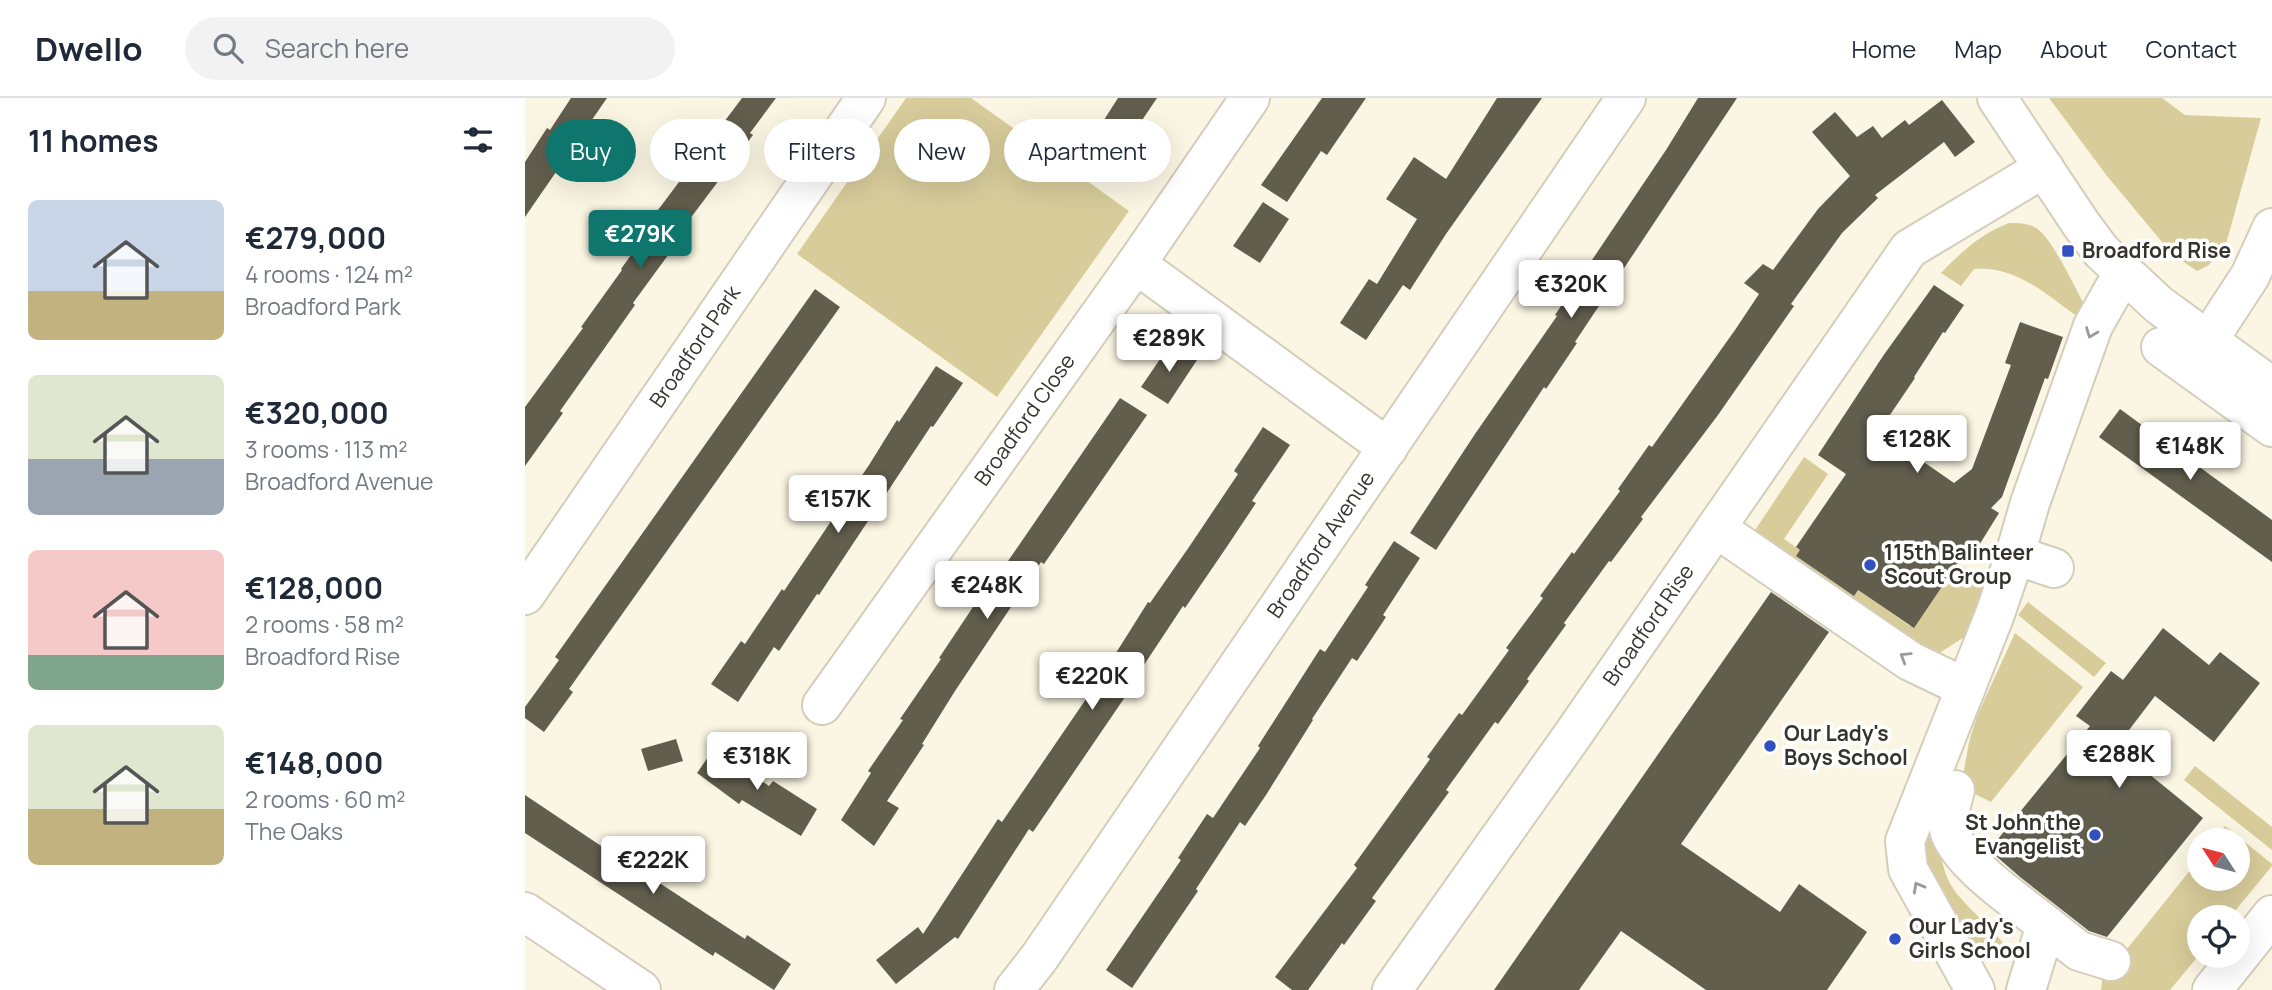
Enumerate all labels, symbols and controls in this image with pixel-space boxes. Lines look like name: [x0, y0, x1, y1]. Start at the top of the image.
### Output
search box: [185, 17, 675, 80]
text: Dwello: [35, 26, 143, 71]
icon: search: [209, 29, 247, 67]
text: Search here: [265, 30, 409, 66]
text: Home: [1851, 32, 1916, 65]
text: Map: [1954, 32, 2002, 65]
text: About: [2040, 32, 2108, 65]
text: Contact: [2146, 32, 2237, 65]
chip: Buy: [546, 119, 636, 182]
chip: Rent: [650, 119, 750, 182]
chip: Filters: [764, 119, 880, 182]
chip: New: [894, 119, 990, 182]
chip: Apartment: [1004, 119, 1171, 182]
text: 11 homes: [28, 120, 159, 161]
icon: filters: [459, 121, 497, 159]
pin: €279K: [591, 211, 689, 270]
text: €279,000: [245, 217, 386, 258]
text: €279K: [605, 217, 675, 249]
icon: home: [84, 228, 168, 312]
place label: Broadford Rise: [2082, 236, 2231, 264]
marker: Broadford Rise: [2060, 243, 2076, 259]
text: 4 rooms · 124 m²: [245, 258, 413, 290]
pin: €320K: [1522, 260, 1620, 320]
text: €320K: [1535, 267, 1607, 299]
street label: Broadford Park: [643, 279, 747, 413]
text: Broadford Park: [245, 290, 401, 322]
pin: €289K: [1120, 314, 1218, 374]
text: €289K: [1133, 321, 1205, 353]
one-way arrow: [2085, 326, 2099, 338]
street label: Broadford Close: [968, 348, 1081, 491]
text: €320,000: [245, 392, 389, 433]
icon: home: [84, 403, 168, 487]
pin: €128K: [1868, 416, 1966, 475]
text: €128K: [1883, 422, 1951, 454]
pin: €148K: [2141, 422, 2239, 482]
text: €148K: [2156, 429, 2224, 461]
text: 3 rooms · 113 m²: [245, 433, 408, 465]
text: Broadford Avenue: [245, 465, 434, 497]
street label: Broadford Avenue: [1260, 465, 1380, 623]
pin: €157K: [789, 476, 887, 535]
text: €157K: [805, 482, 871, 514]
place label: 115th Balinteer Scout Group: [1884, 538, 2034, 590]
marker: 115th Balinteer Scout Group: [1862, 557, 1878, 573]
street label: Broadford Rise: [1596, 558, 1700, 691]
pin: €248K: [938, 561, 1036, 621]
text: €128,000: [245, 567, 383, 608]
text: €248K: [951, 568, 1023, 600]
icon: home: [84, 578, 168, 662]
text: 2 rooms · 58 m²: [245, 608, 404, 640]
text: Broadford Rise: [245, 640, 400, 672]
pin: €220K: [1043, 652, 1141, 712]
one-way arrow: [1900, 653, 1913, 666]
text: €220K: [1055, 659, 1129, 691]
place label: Our Lady's Boys School: [1784, 719, 1908, 771]
pin: €288K: [2070, 730, 2168, 790]
pin: €318K: [708, 732, 806, 792]
text: €288K: [2083, 737, 2155, 769]
marker: Our Lady's Boys School: [1762, 738, 1778, 754]
text: €318K: [723, 739, 791, 771]
text: €148,000: [245, 742, 384, 783]
icon: home: [84, 753, 168, 837]
text: 2 rooms · 60 m²: [245, 783, 406, 815]
place label: St John the Evangelist: [1965, 808, 2081, 860]
text: The Oaks: [245, 815, 343, 847]
marker: St John the Evangelist: [2087, 827, 2103, 843]
north arrow: [2187, 828, 2251, 891]
map controls: [2187, 828, 2250, 968]
pin: €222K: [604, 836, 702, 896]
text: €222K: [617, 843, 689, 875]
one-way arrow: [1913, 882, 1926, 895]
button: locate: [2187, 905, 2250, 968]
place label: Our Lady's Girls School: [1909, 912, 2031, 964]
marker: Our Lady's Girls School: [1887, 931, 1903, 947]

